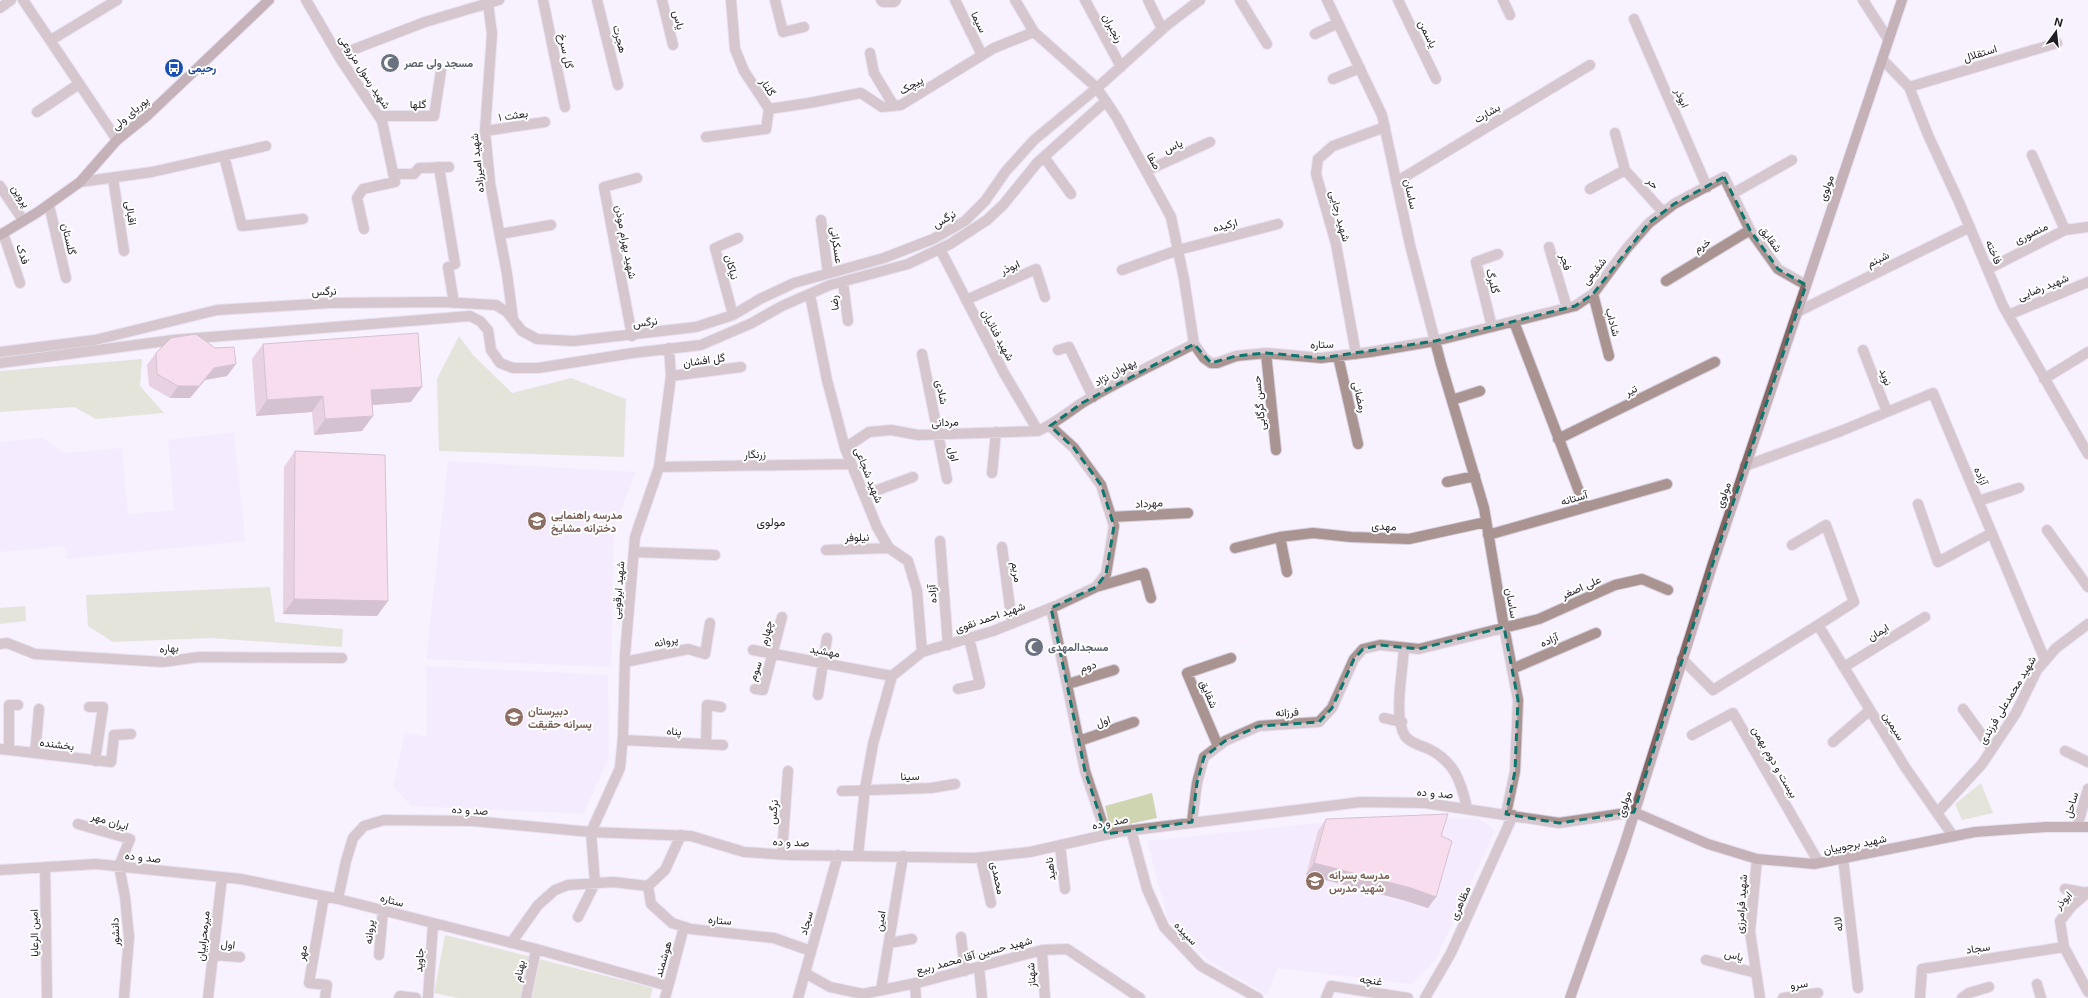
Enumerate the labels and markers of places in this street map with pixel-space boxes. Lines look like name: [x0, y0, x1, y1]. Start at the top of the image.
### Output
mosque icon: مسجد ولی عصر: [379, 52, 401, 74]
place label: مسجد ولی عصر: [403, 56, 473, 70]
bus stop icon: رحیمی: [163, 57, 185, 79]
place label: رحیمی: [188, 61, 216, 75]
place label: مدرسه راهنمایی دخترانه مشایخ: [551, 508, 622, 536]
school or university icon: مدرسه راهنمایی دخترانه مشایخ: [526, 510, 548, 532]
mosque icon: مسجدالمهدی: [1023, 636, 1045, 658]
place label: مسجدالمهدی: [1048, 640, 1109, 654]
place label: دبیرستان پسرانه حقیقت: [528, 704, 592, 732]
school or university icon: دبیرستان پسرانه حقیقت: [503, 706, 525, 728]
place label: مدرسه پسرانه شهید مدرس: [1329, 868, 1390, 895]
school or university icon: مدرسه پسرانه شهید مدرس: [1304, 870, 1326, 892]

